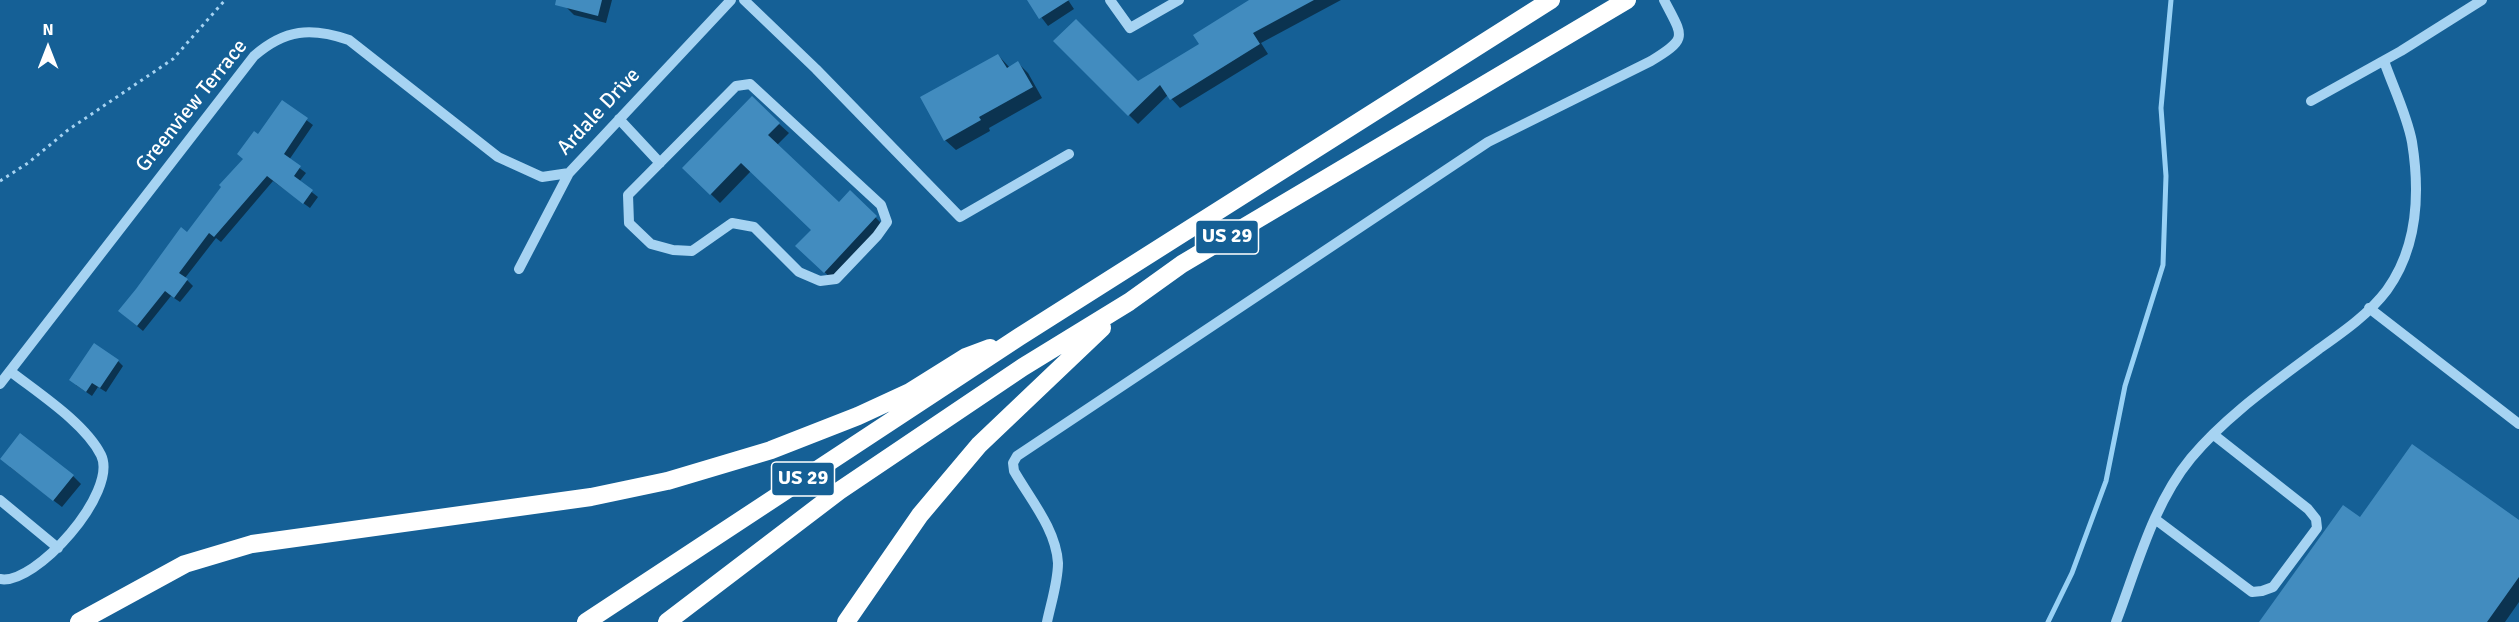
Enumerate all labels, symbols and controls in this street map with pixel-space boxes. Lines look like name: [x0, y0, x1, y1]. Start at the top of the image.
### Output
north arrow: [18, 18, 78, 78]
text: N: [42, 20, 54, 40]
street label: Greenview Terrace: [131, 35, 253, 177]
street label: Ardale Drive: [552, 63, 646, 161]
road number: US 29: [1196, 220, 1258, 254]
road number: US 29: [772, 462, 834, 496]

